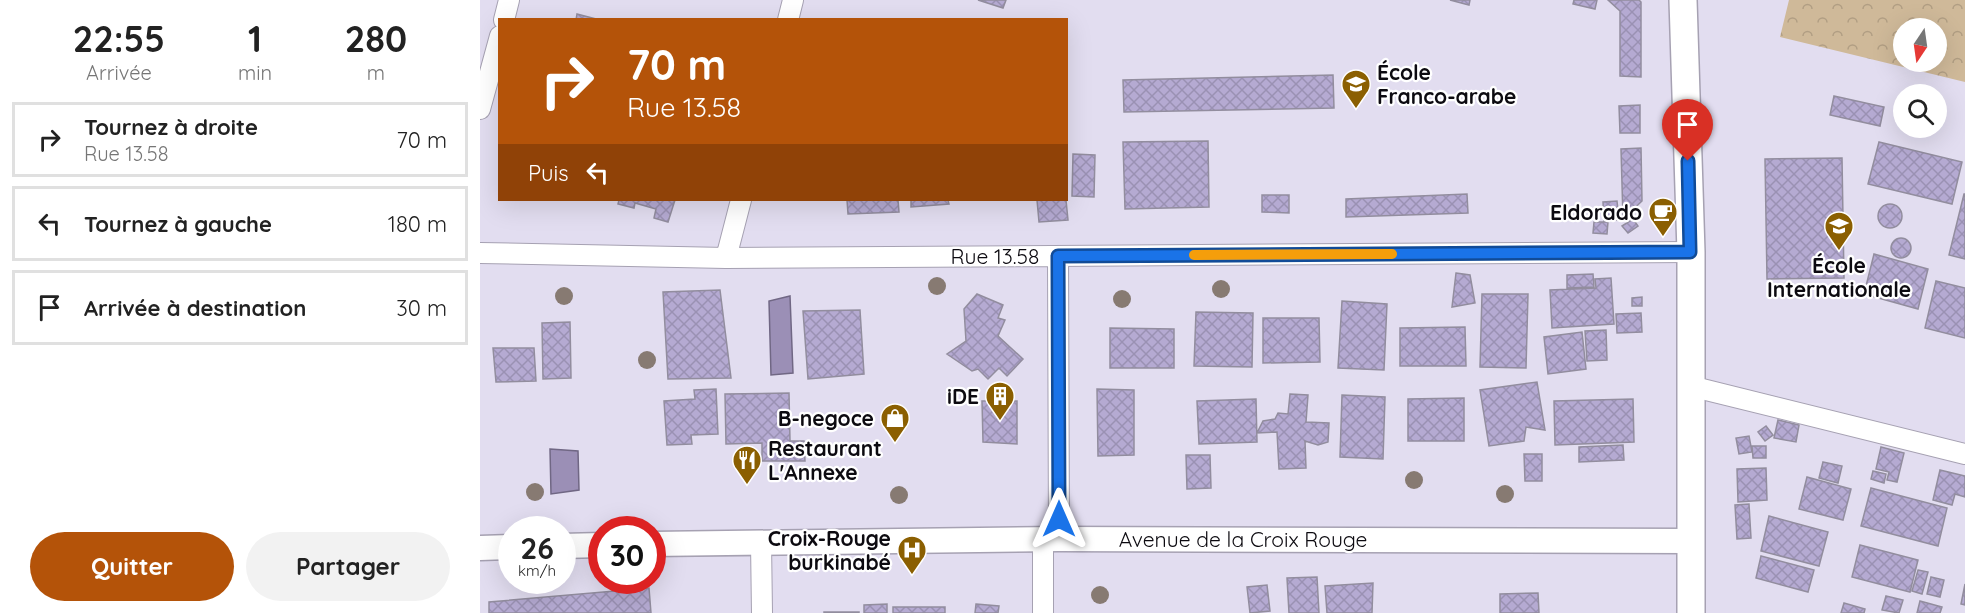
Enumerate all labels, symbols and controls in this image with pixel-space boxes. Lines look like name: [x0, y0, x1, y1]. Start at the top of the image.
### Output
text: 22:55: [73, 16, 165, 61]
text: 1: [248, 16, 262, 61]
text: 280: [345, 16, 407, 61]
north arrow: [1893, 18, 1947, 72]
map controls: [1893, 18, 1947, 138]
text: 70 m: [627, 38, 726, 91]
icon: right: [528, 42, 606, 120]
place label: École Franco-arabe: [1377, 59, 1516, 109]
text: Arrivée: [86, 60, 152, 85]
text: min: [238, 60, 272, 85]
text: m: [367, 60, 385, 85]
school or university icon: École Franco-arabe: [1340, 68, 1372, 110]
button: search: [1893, 84, 1947, 138]
text: Rue 13.58: [627, 90, 741, 124]
pin: [1662, 99, 1713, 161]
icon: arrive: [1671, 108, 1704, 141]
text: Tournez à droite: [84, 113, 258, 141]
icon: right: [33, 123, 66, 156]
text: 70 m: [397, 126, 447, 154]
text: Rue 13.58: [84, 141, 169, 166]
icon: left: [581, 156, 614, 189]
text: Puis: [528, 159, 569, 187]
cafe icon: Eldorado: [1647, 196, 1679, 238]
place label: Eldorado: [1550, 199, 1642, 225]
icon: left: [33, 207, 66, 240]
text: Tournez à gauche: [84, 210, 272, 238]
text: 180 m: [388, 210, 447, 238]
school or university icon: École Internationale: [1823, 210, 1855, 252]
street label: Rue 13.58: [951, 243, 1039, 269]
place label: École Internationale: [1767, 252, 1911, 302]
icon: arrive: [33, 291, 66, 324]
text: Arrivée à destination: [84, 294, 306, 322]
text: 30 m: [396, 294, 447, 322]
building icon: iDE: [984, 380, 1016, 422]
place label: iDE: [947, 383, 979, 409]
shop icon: B-negoce: [879, 402, 911, 444]
place label: B-negoce: [778, 405, 874, 431]
place label: Restaurant L'Annexe: [768, 435, 882, 485]
restaurant icon: Restaurant L'Annexe: [731, 444, 763, 486]
position arrow: [1027, 487, 1091, 551]
speed limit sign: 30: [588, 516, 666, 594]
place label: Croix-Rouge burkinabé: [768, 525, 891, 575]
street label: Avenue de la Croix Rouge: [1119, 526, 1367, 552]
text: 26: [520, 529, 554, 567]
button: Quitter: [30, 532, 234, 601]
button: Partager: [246, 532, 450, 601]
hospital icon: Croix-Rouge burkinabé: [896, 534, 928, 576]
text: km/h: [518, 561, 556, 580]

